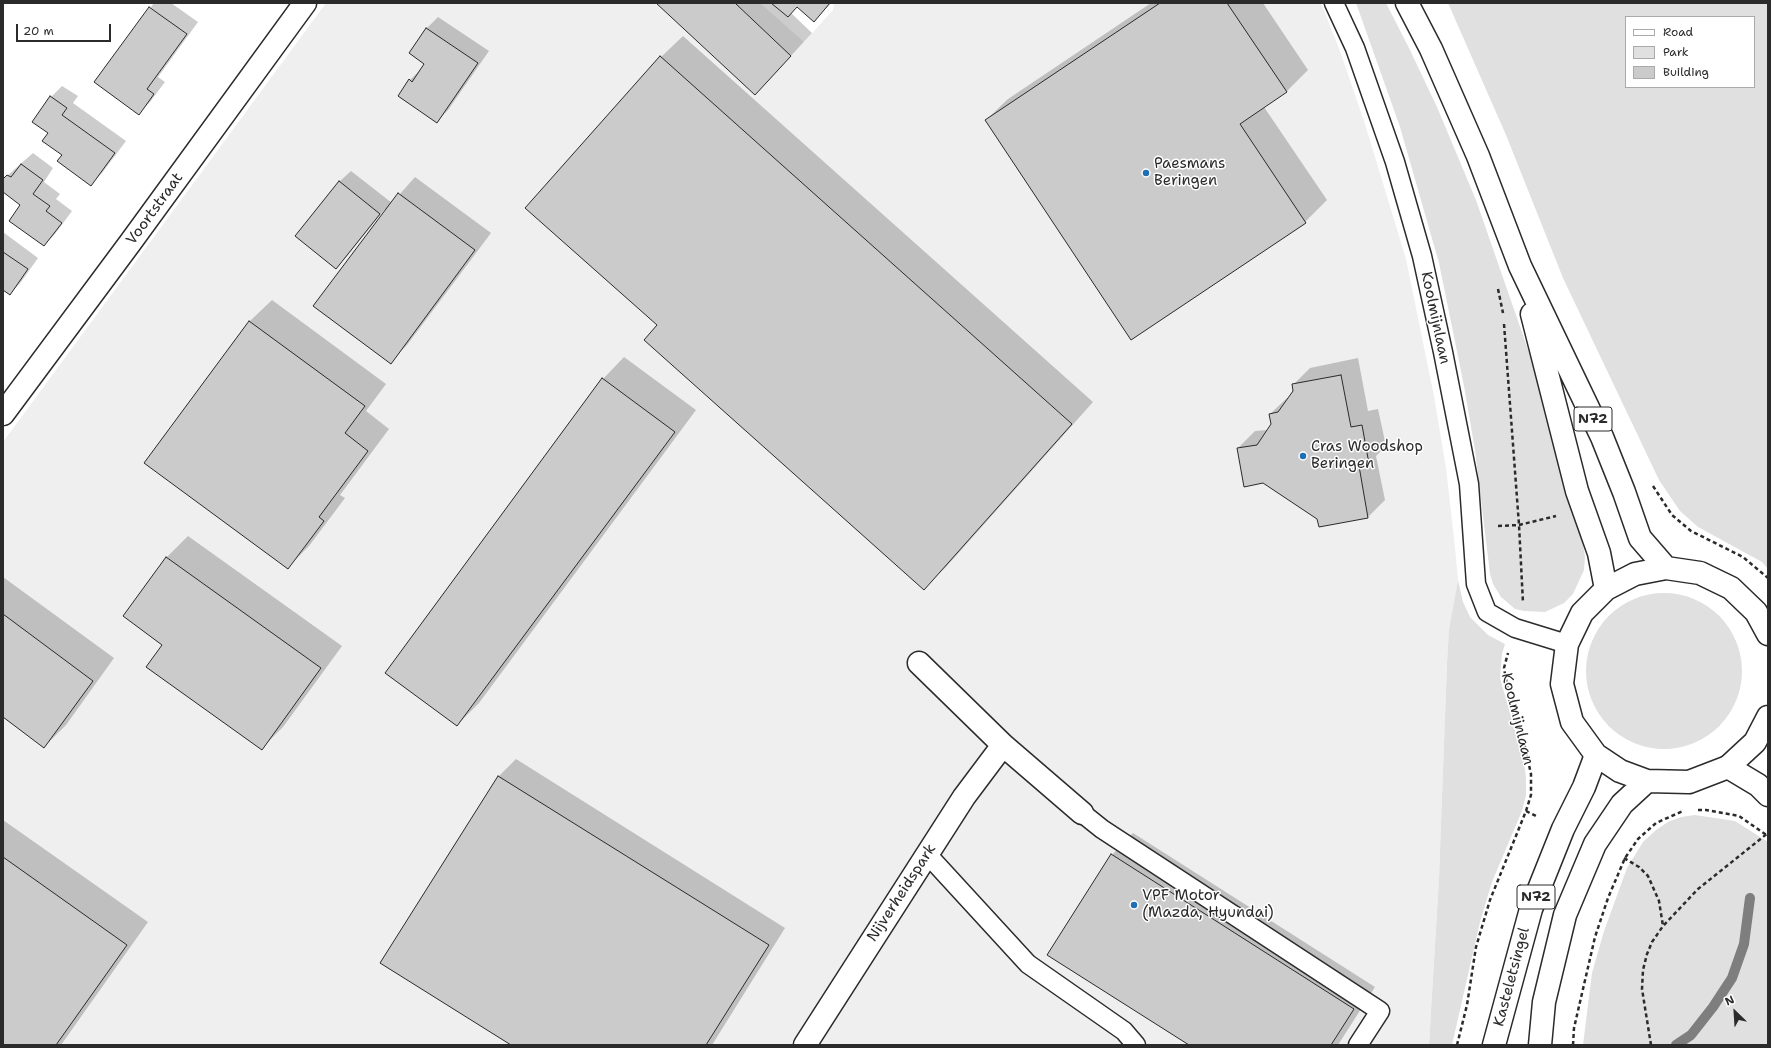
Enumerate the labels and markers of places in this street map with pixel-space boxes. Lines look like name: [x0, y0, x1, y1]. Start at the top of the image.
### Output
place label: Paesmans Beringen: [1154, 155, 1225, 190]
marker: Paesmans Beringen: [1141, 168, 1151, 178]
place label: Cras Woodshop Beringen: [1311, 438, 1423, 473]
marker: Cras Woodshop Beringen: [1298, 451, 1308, 461]
place label: VPF Motor (Mazda, Hyundai): [1142, 887, 1274, 922]
marker: VPF Motor (Mazda, Hyundai): [1129, 900, 1139, 910]

